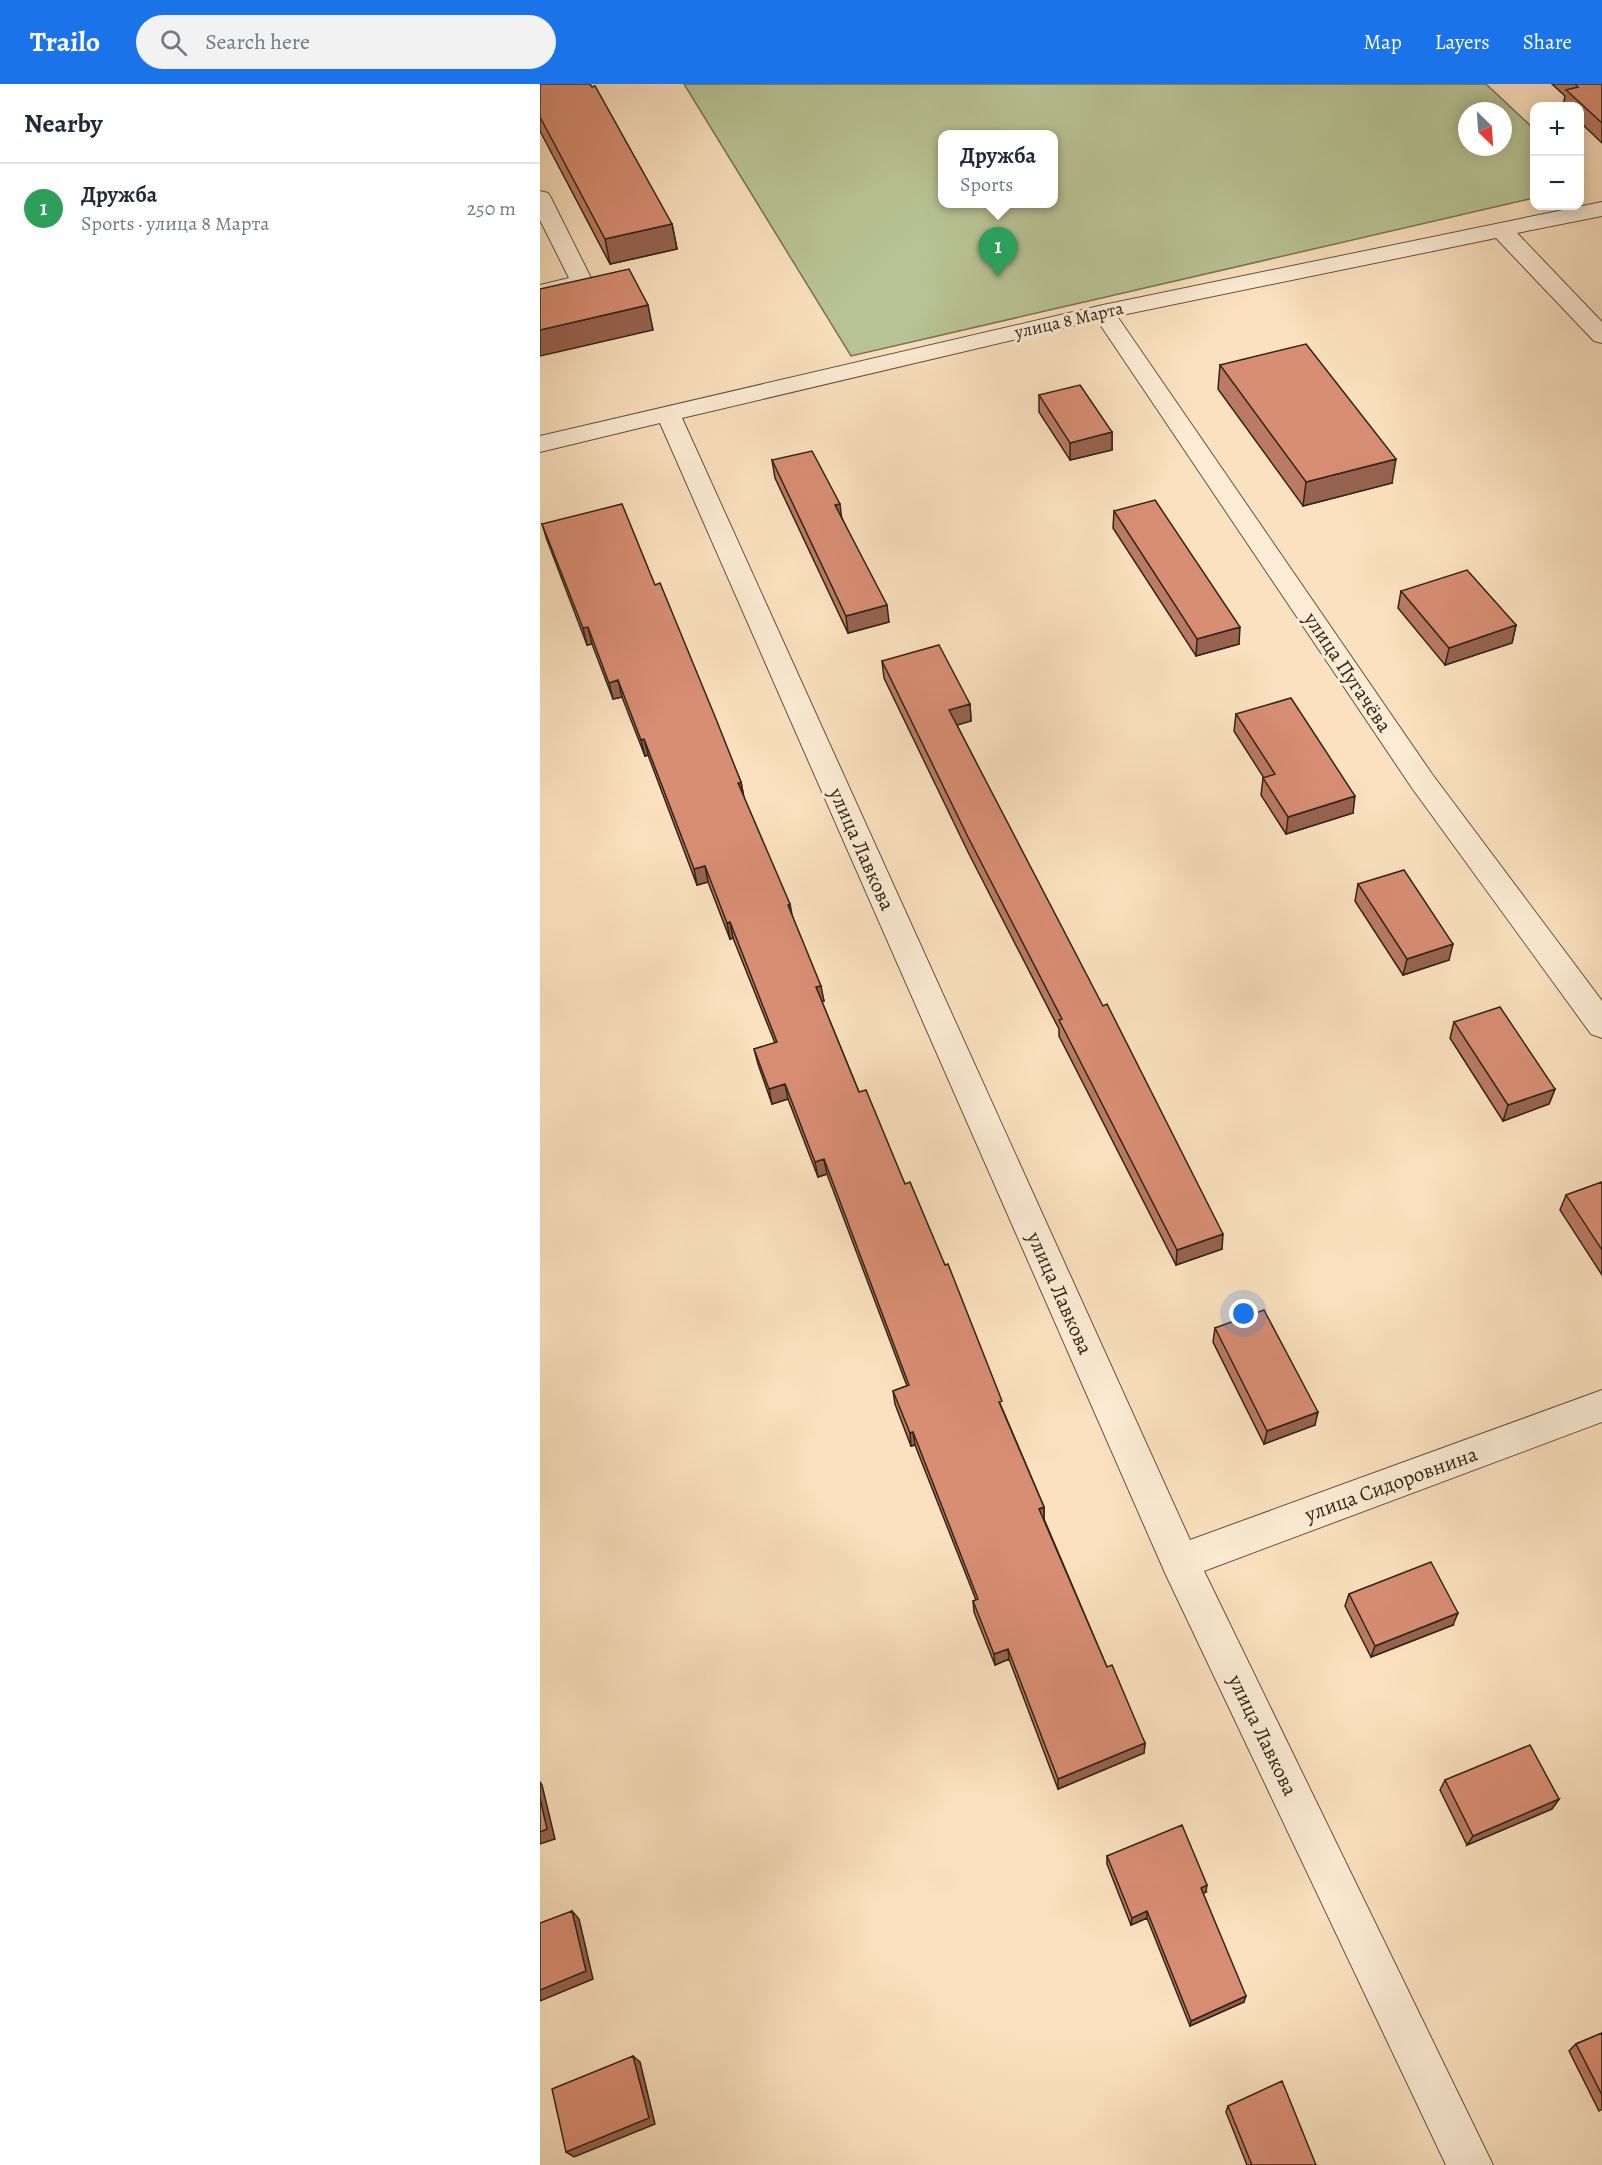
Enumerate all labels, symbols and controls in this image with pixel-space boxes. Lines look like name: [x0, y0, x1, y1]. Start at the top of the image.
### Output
search box: [136, 15, 556, 69]
text: Trailo: [30, 23, 100, 61]
icon: search: [157, 26, 190, 59]
text: Search here: [205, 27, 310, 57]
text: Map: [1363, 28, 1402, 56]
text: Layers: [1435, 28, 1490, 56]
text: Share: [1523, 28, 1572, 56]
north arrow: [1458, 102, 1512, 156]
map controls: [1530, 102, 1584, 210]
button: +: [1530, 102, 1584, 156]
text: Nearby: [24, 106, 103, 141]
popup: [938, 130, 1058, 208]
text: Дружба: [960, 141, 1036, 171]
button: −: [1530, 156, 1584, 210]
text: Sports: [960, 171, 1013, 198]
text: Дружба: [81, 180, 157, 210]
text: 1: [40, 195, 47, 222]
text: 250 m: [467, 195, 516, 222]
text: Sports · улица 8 Марта: [81, 210, 270, 237]
pin: 1: [978, 228, 1018, 277]
street label: улица 8 Марта: [1011, 296, 1126, 344]
street label: улица Пугачёва: [1297, 606, 1399, 738]
street label: улица Лавкова: [822, 782, 902, 915]
street label: улица Лавкова: [1020, 1226, 1100, 1359]
your location: [1229, 1299, 1258, 1328]
street label: улица Сидоровнина: [1300, 1440, 1482, 1529]
street label: улица Лавкова: [1221, 1669, 1305, 1800]

